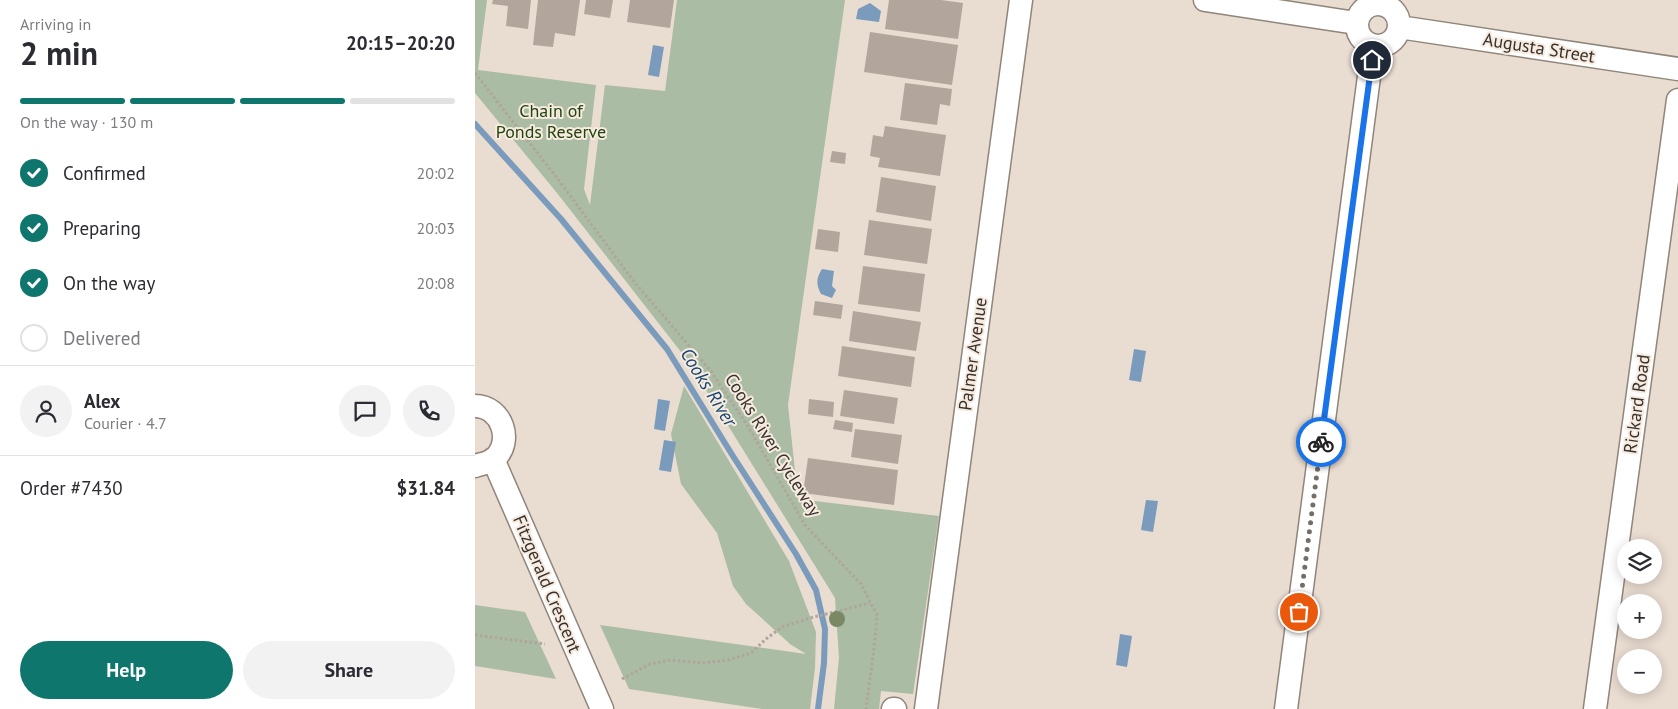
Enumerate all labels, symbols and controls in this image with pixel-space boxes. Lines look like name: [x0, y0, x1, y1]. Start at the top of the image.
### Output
text: Arriving in: [20, 14, 91, 34]
street label: Augusta Street: [1481, 27, 1597, 68]
text: 20:15–20:20: [346, 31, 455, 55]
text: 2 min: [20, 32, 98, 74]
pin: [1351, 39, 1393, 81]
icon: home: [1358, 46, 1386, 74]
park label: Chain of Ponds Reserve: [496, 99, 606, 143]
text: On the way · 130 m: [20, 112, 153, 132]
icon: check: [20, 159, 48, 187]
text: Confirmed: [63, 161, 146, 185]
text: 20:02: [417, 163, 455, 183]
icon: check: [20, 214, 48, 242]
text: Preparing: [63, 216, 141, 240]
text: 20:03: [417, 218, 455, 238]
icon: check: [20, 269, 48, 297]
text: On the way: [63, 271, 155, 295]
text: 20:08: [417, 273, 455, 293]
street label: Palmer Avenue: [953, 296, 992, 412]
text: Delivered: [63, 326, 141, 350]
water label: Cooks River: [675, 343, 744, 432]
street label: Rickard Road: [1618, 353, 1655, 455]
street label: Cooks River Cycleway: [720, 369, 827, 521]
button: person: [20, 385, 72, 437]
button: chat: [339, 385, 391, 437]
button: phone: [403, 385, 455, 437]
text: Alex: [84, 389, 120, 413]
text: Courier · 4.7: [84, 413, 167, 433]
courier: [1296, 417, 1346, 467]
icon: bike: [1307, 428, 1335, 456]
text: Order #7430: [20, 476, 123, 500]
text: $31.84: [396, 476, 455, 500]
street label: Fitzgerald Crescent: [508, 512, 587, 656]
map controls: [1617, 539, 1662, 694]
button: layers: [1617, 539, 1662, 584]
pin: [1278, 591, 1320, 633]
button: +: [1617, 594, 1662, 639]
icon: bag: [1285, 598, 1313, 626]
button: Help: [20, 641, 233, 699]
button: Share: [243, 641, 455, 699]
button: −: [1617, 649, 1662, 694]

